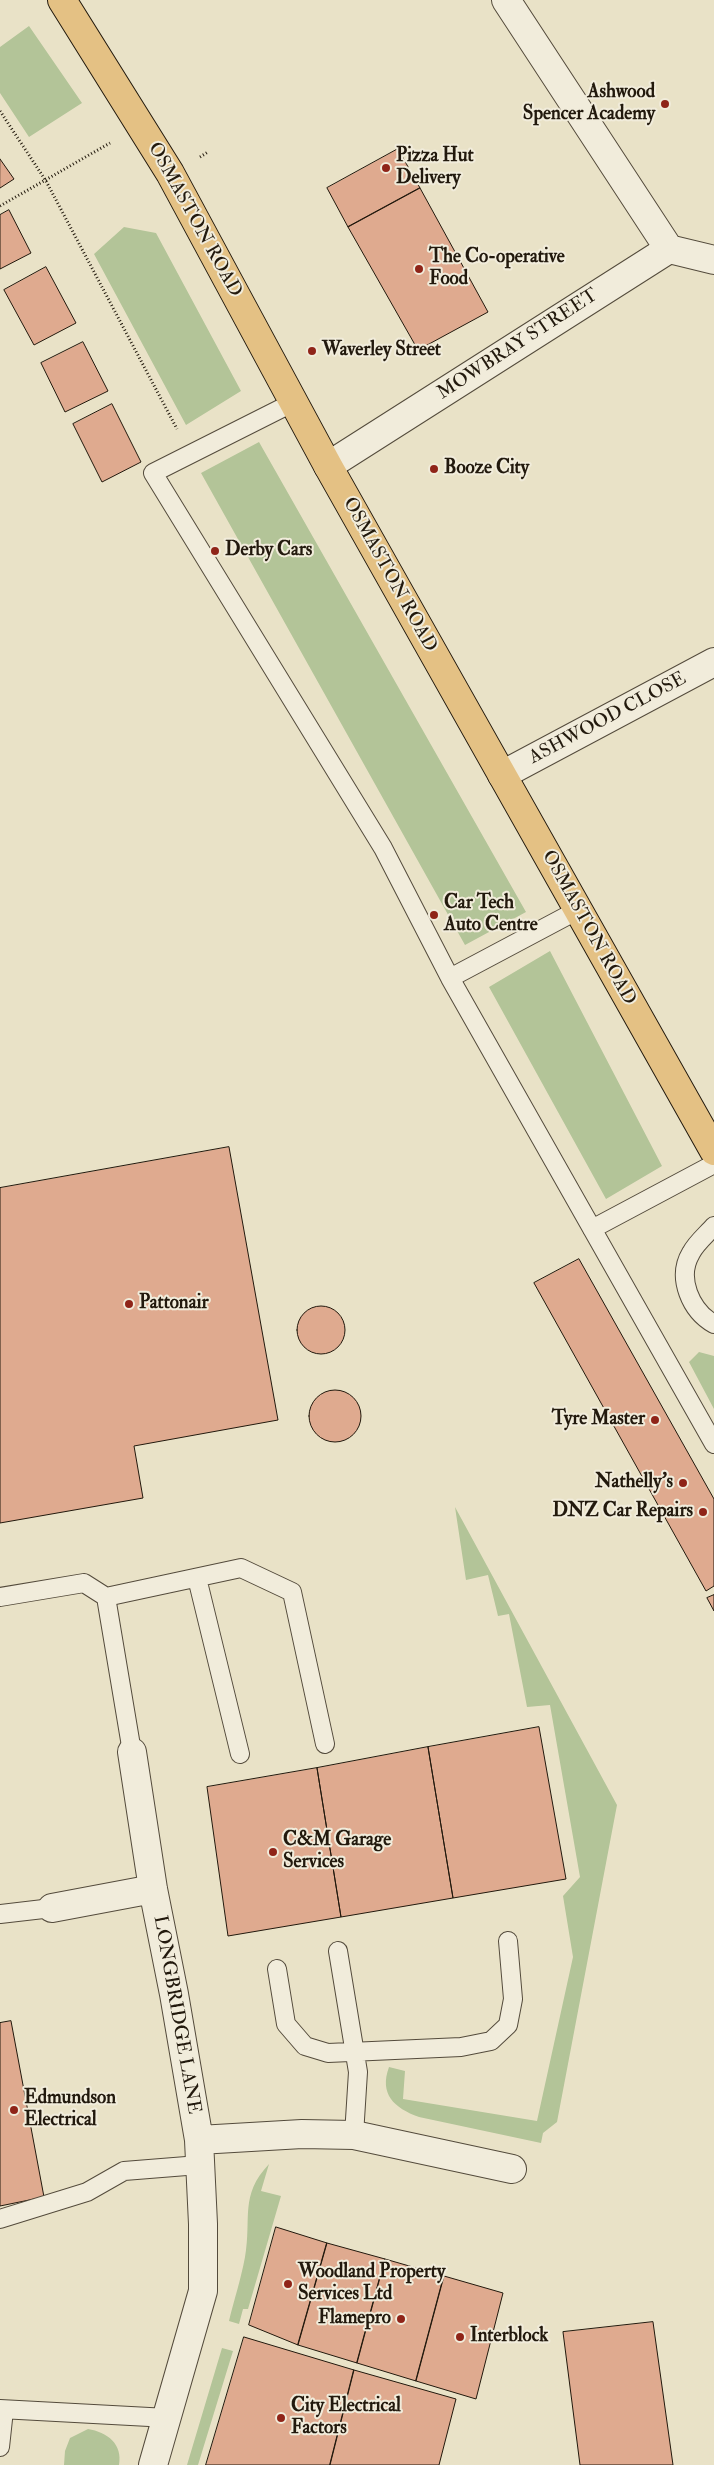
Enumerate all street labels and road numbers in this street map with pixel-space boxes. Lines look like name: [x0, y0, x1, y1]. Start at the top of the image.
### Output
street label: OSMASTON ROAD: [142, 139, 246, 301]
street label: MOWBRAY STREET: [434, 285, 602, 405]
street label: OSMASTON ROAD: [337, 494, 441, 656]
street label: ASHWOOD CLOSE: [526, 668, 690, 770]
street label: OSMASTON ROAD: [536, 847, 640, 1009]
street label: LONGBRIDGE LANE: [147, 1914, 205, 2116]

